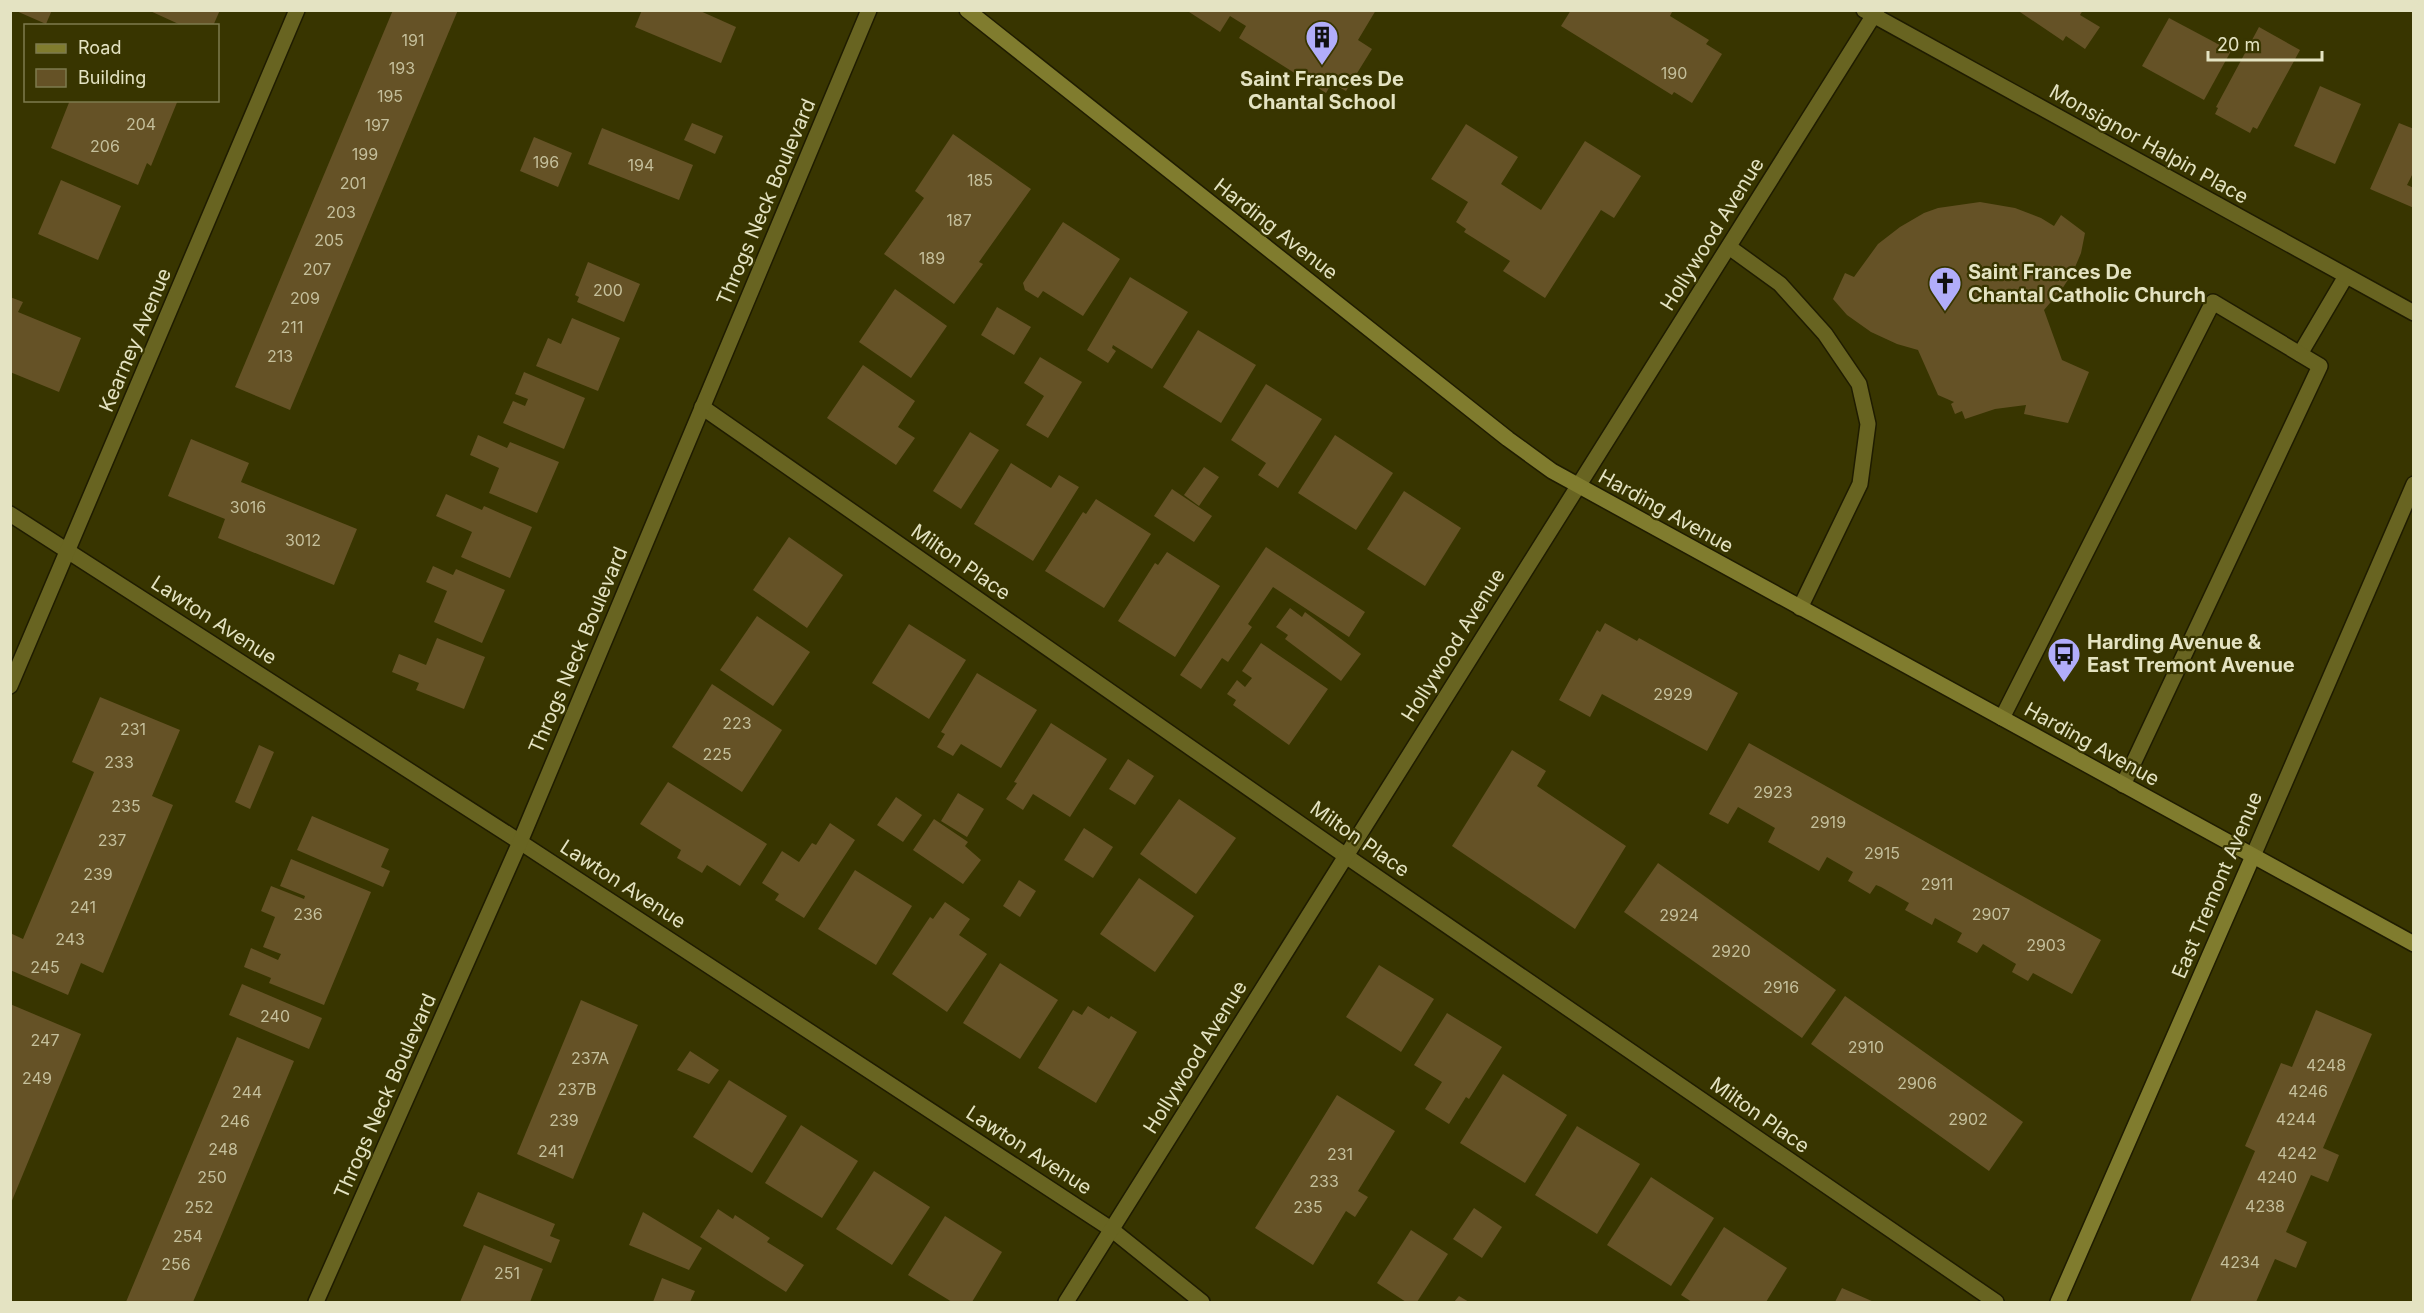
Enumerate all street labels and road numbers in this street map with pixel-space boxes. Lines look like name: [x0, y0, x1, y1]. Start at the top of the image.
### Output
street label: Monsignor Halpin Place: [2045, 79, 2253, 209]
street label: Throgs Neck Boulevard: [712, 95, 820, 309]
street label: Hollywood Avenue: [1655, 153, 1769, 315]
street label: Harding Avenue: [1209, 173, 1343, 285]
street label: Kearney Avenue: [94, 265, 176, 415]
street label: Harding Avenue: [1594, 464, 1738, 558]
street label: Milton Place: [907, 519, 1015, 605]
street label: Throgs Neck Boulevard: [524, 543, 632, 757]
street label: Hollywood Avenue: [1396, 564, 1510, 726]
street label: Lawton Avenue: [147, 570, 281, 670]
street label: Harding Avenue: [2020, 697, 2164, 791]
street label: East Tremont Avenue: [2167, 788, 2267, 982]
street label: Milton Place: [1306, 796, 1414, 882]
street label: Lawton Avenue: [556, 834, 690, 934]
street label: Hollywood Avenue: [1138, 976, 1252, 1138]
street label: Throgs Neck Boulevard: [329, 990, 441, 1202]
street label: Milton Place: [1706, 1072, 1814, 1158]
street label: Lawton Avenue: [962, 1100, 1096, 1200]

